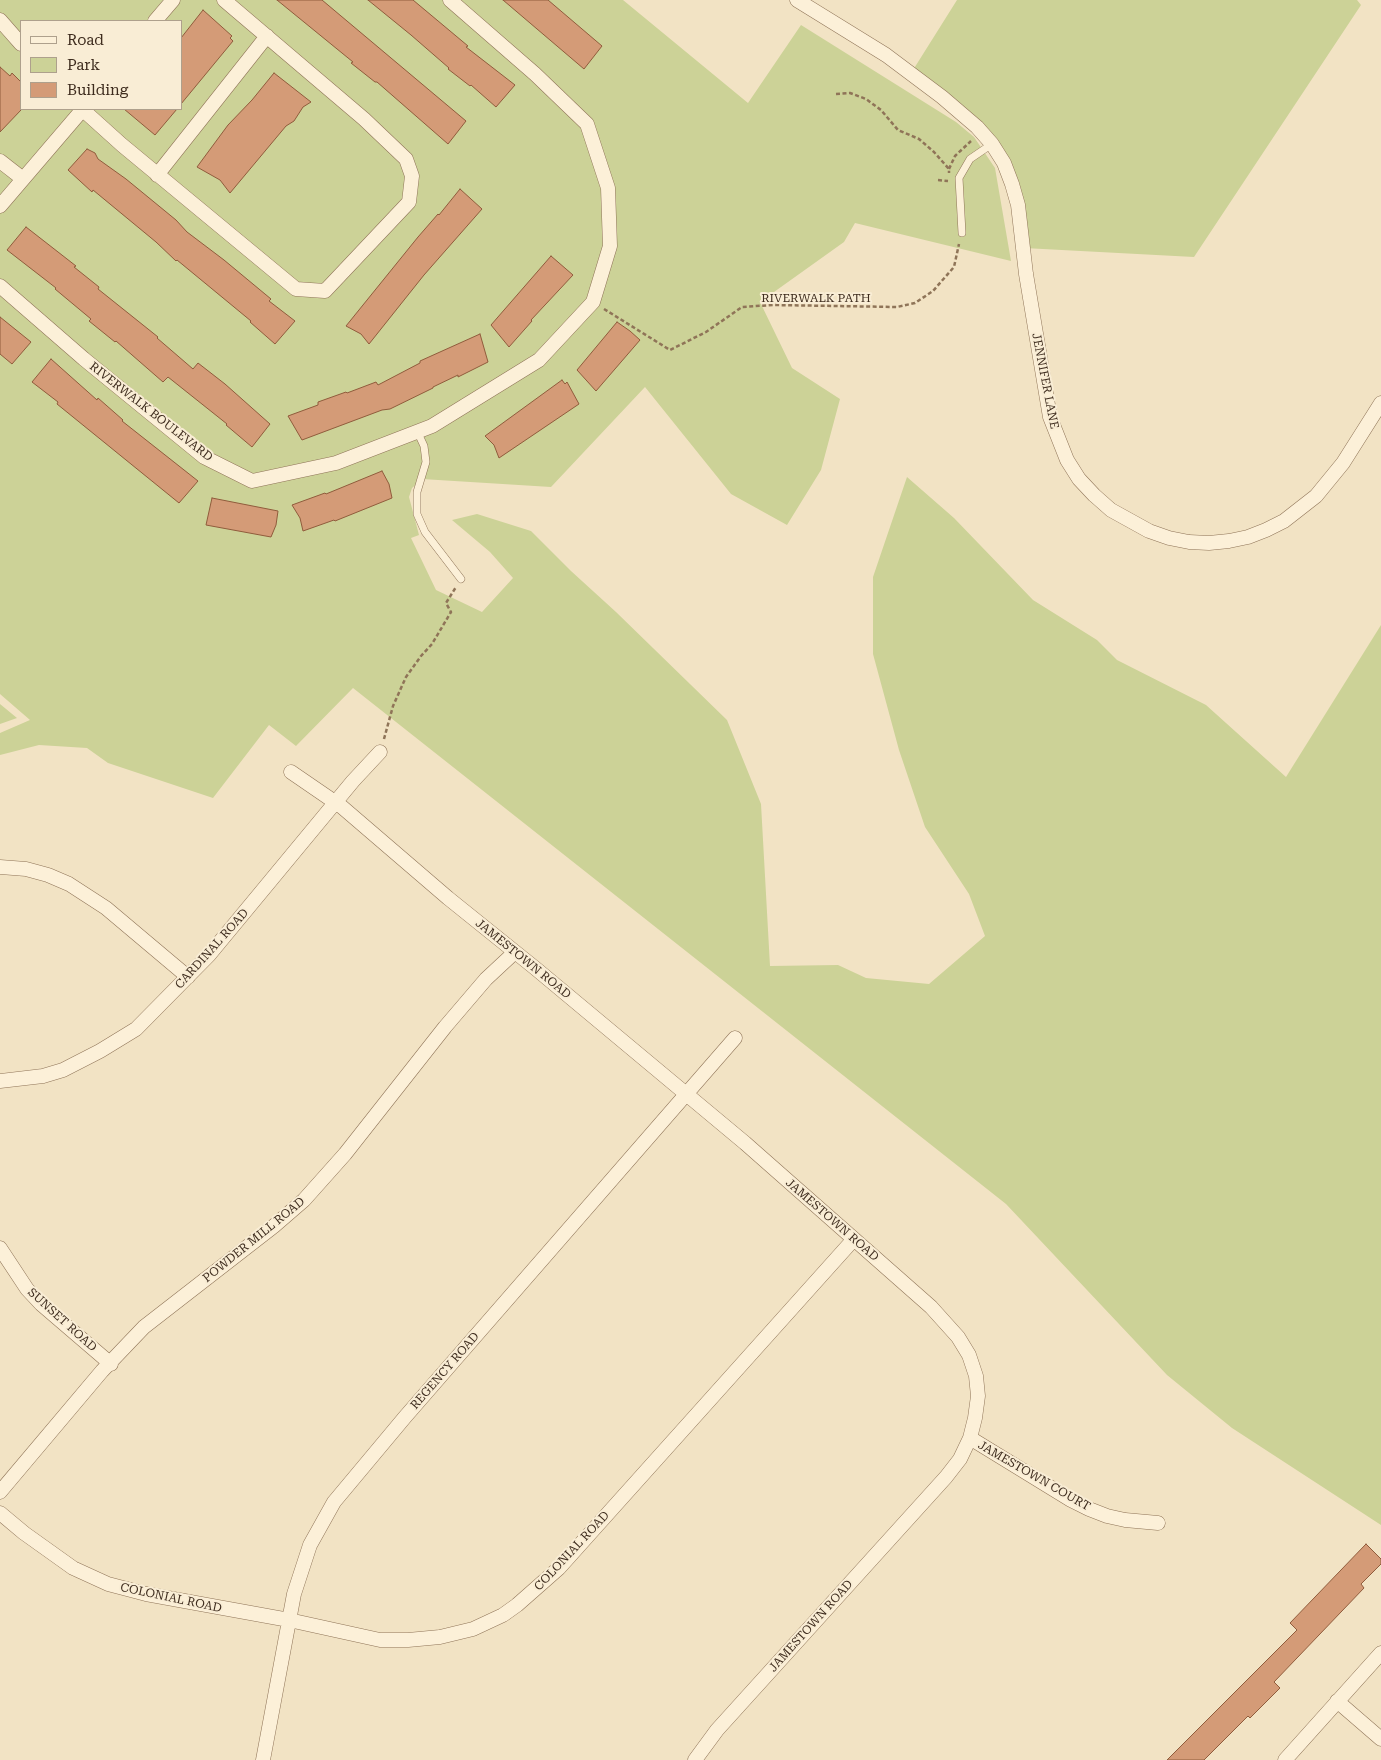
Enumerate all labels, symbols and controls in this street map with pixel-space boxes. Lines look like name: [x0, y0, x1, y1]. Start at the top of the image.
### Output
legend: [20, 20, 182, 110]
text: Road: [67, 31, 104, 49]
text: Park: [67, 56, 100, 74]
text: Building: [67, 81, 128, 99]
street label: RIVERWALK PATH: [761, 291, 871, 305]
street label: JENNIFER LANE: [1029, 332, 1061, 430]
street label: RIVERWALK BOULEVARD: [87, 359, 215, 465]
street label: CARDINAL ROAD: [172, 906, 252, 992]
street label: JAMESTOWN ROAD: [472, 916, 574, 1002]
street label: JAMESTOWN ROAD: [783, 1176, 881, 1264]
street label: POWDER MILL ROAD: [200, 1194, 308, 1286]
street label: SUNSET ROAD: [25, 1285, 99, 1355]
street label: REGENCY ROAD: [408, 1329, 482, 1413]
street label: JAMESTOWN COURT: [975, 1438, 1093, 1514]
street label: COLONIAL ROAD: [532, 1508, 612, 1594]
street label: JAMESTOWN ROAD: [766, 1577, 856, 1675]
street label: COLONIAL ROAD: [119, 1580, 223, 1616]

